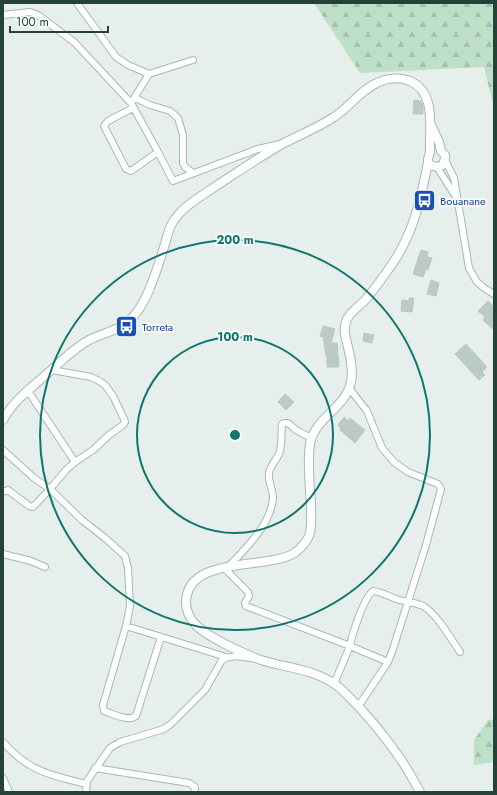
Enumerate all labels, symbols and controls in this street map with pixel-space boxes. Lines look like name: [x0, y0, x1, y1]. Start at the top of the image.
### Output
scale bar: [10, 8, 108, 34]
text: 100 m: [16, 13, 49, 31]
bus stop icon: Bouanane: [411, 188, 437, 214]
place label: Bouanane: [440, 193, 486, 209]
text: 200 m: [216, 231, 254, 249]
bus stop icon: Torreta: [113, 314, 139, 340]
place label: Torreta: [142, 319, 173, 335]
text: 100 m: [217, 328, 253, 346]
centre of rings: [228, 428, 242, 442]

